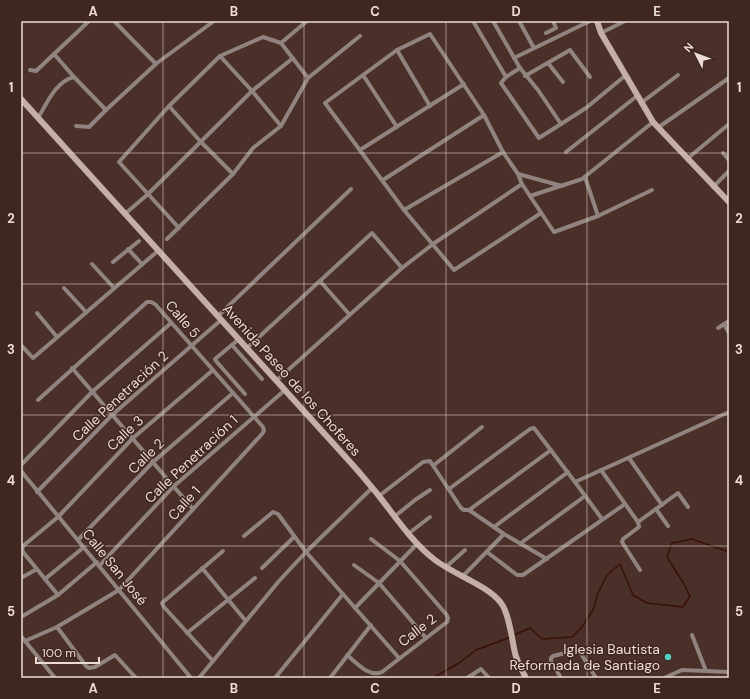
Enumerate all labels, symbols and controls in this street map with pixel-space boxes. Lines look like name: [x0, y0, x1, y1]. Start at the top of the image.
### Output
text: A: [88, 3, 98, 20]
text: B: [230, 3, 238, 20]
text: C: [370, 3, 380, 20]
text: D: [511, 3, 521, 20]
text: E: [653, 3, 661, 20]
north arrow: [676, 34, 716, 74]
text: N: [681, 40, 696, 55]
text: 1: [9, 79, 13, 96]
text: 1: [737, 79, 741, 96]
text: 2: [7, 210, 15, 227]
text: 2: [735, 210, 743, 227]
street label: Calle 5: [162, 296, 204, 342]
street label: Avenida Paseo de los Choferes: [219, 300, 365, 460]
text: 3: [7, 341, 15, 358]
text: 3: [735, 341, 743, 358]
street label: Calle Penetración 2: [68, 347, 172, 445]
street label: Calle 3: [103, 411, 147, 455]
street label: Calle Penetración 1: [141, 411, 241, 507]
street label: Calle 2: [124, 434, 168, 478]
text: 4: [7, 472, 15, 489]
text: 4: [735, 472, 743, 489]
street label: Calle 1: [164, 482, 204, 524]
street label: Calle San José: [79, 525, 151, 609]
text: 5: [7, 603, 15, 620]
text: 5: [735, 603, 743, 620]
street label: Calle 2: [394, 609, 440, 651]
scale bar: [36, 639, 99, 665]
place label: Iglesia Bautista Reformada de Santiago: [509, 640, 660, 674]
text: 100 m: [42, 645, 76, 661]
marker: Iglesia Bautista Reformada de Santiago: [663, 652, 673, 662]
text: A: [88, 680, 98, 697]
text: B: [230, 680, 238, 697]
text: C: [370, 680, 380, 697]
text: D: [511, 680, 521, 697]
text: E: [653, 680, 661, 697]

